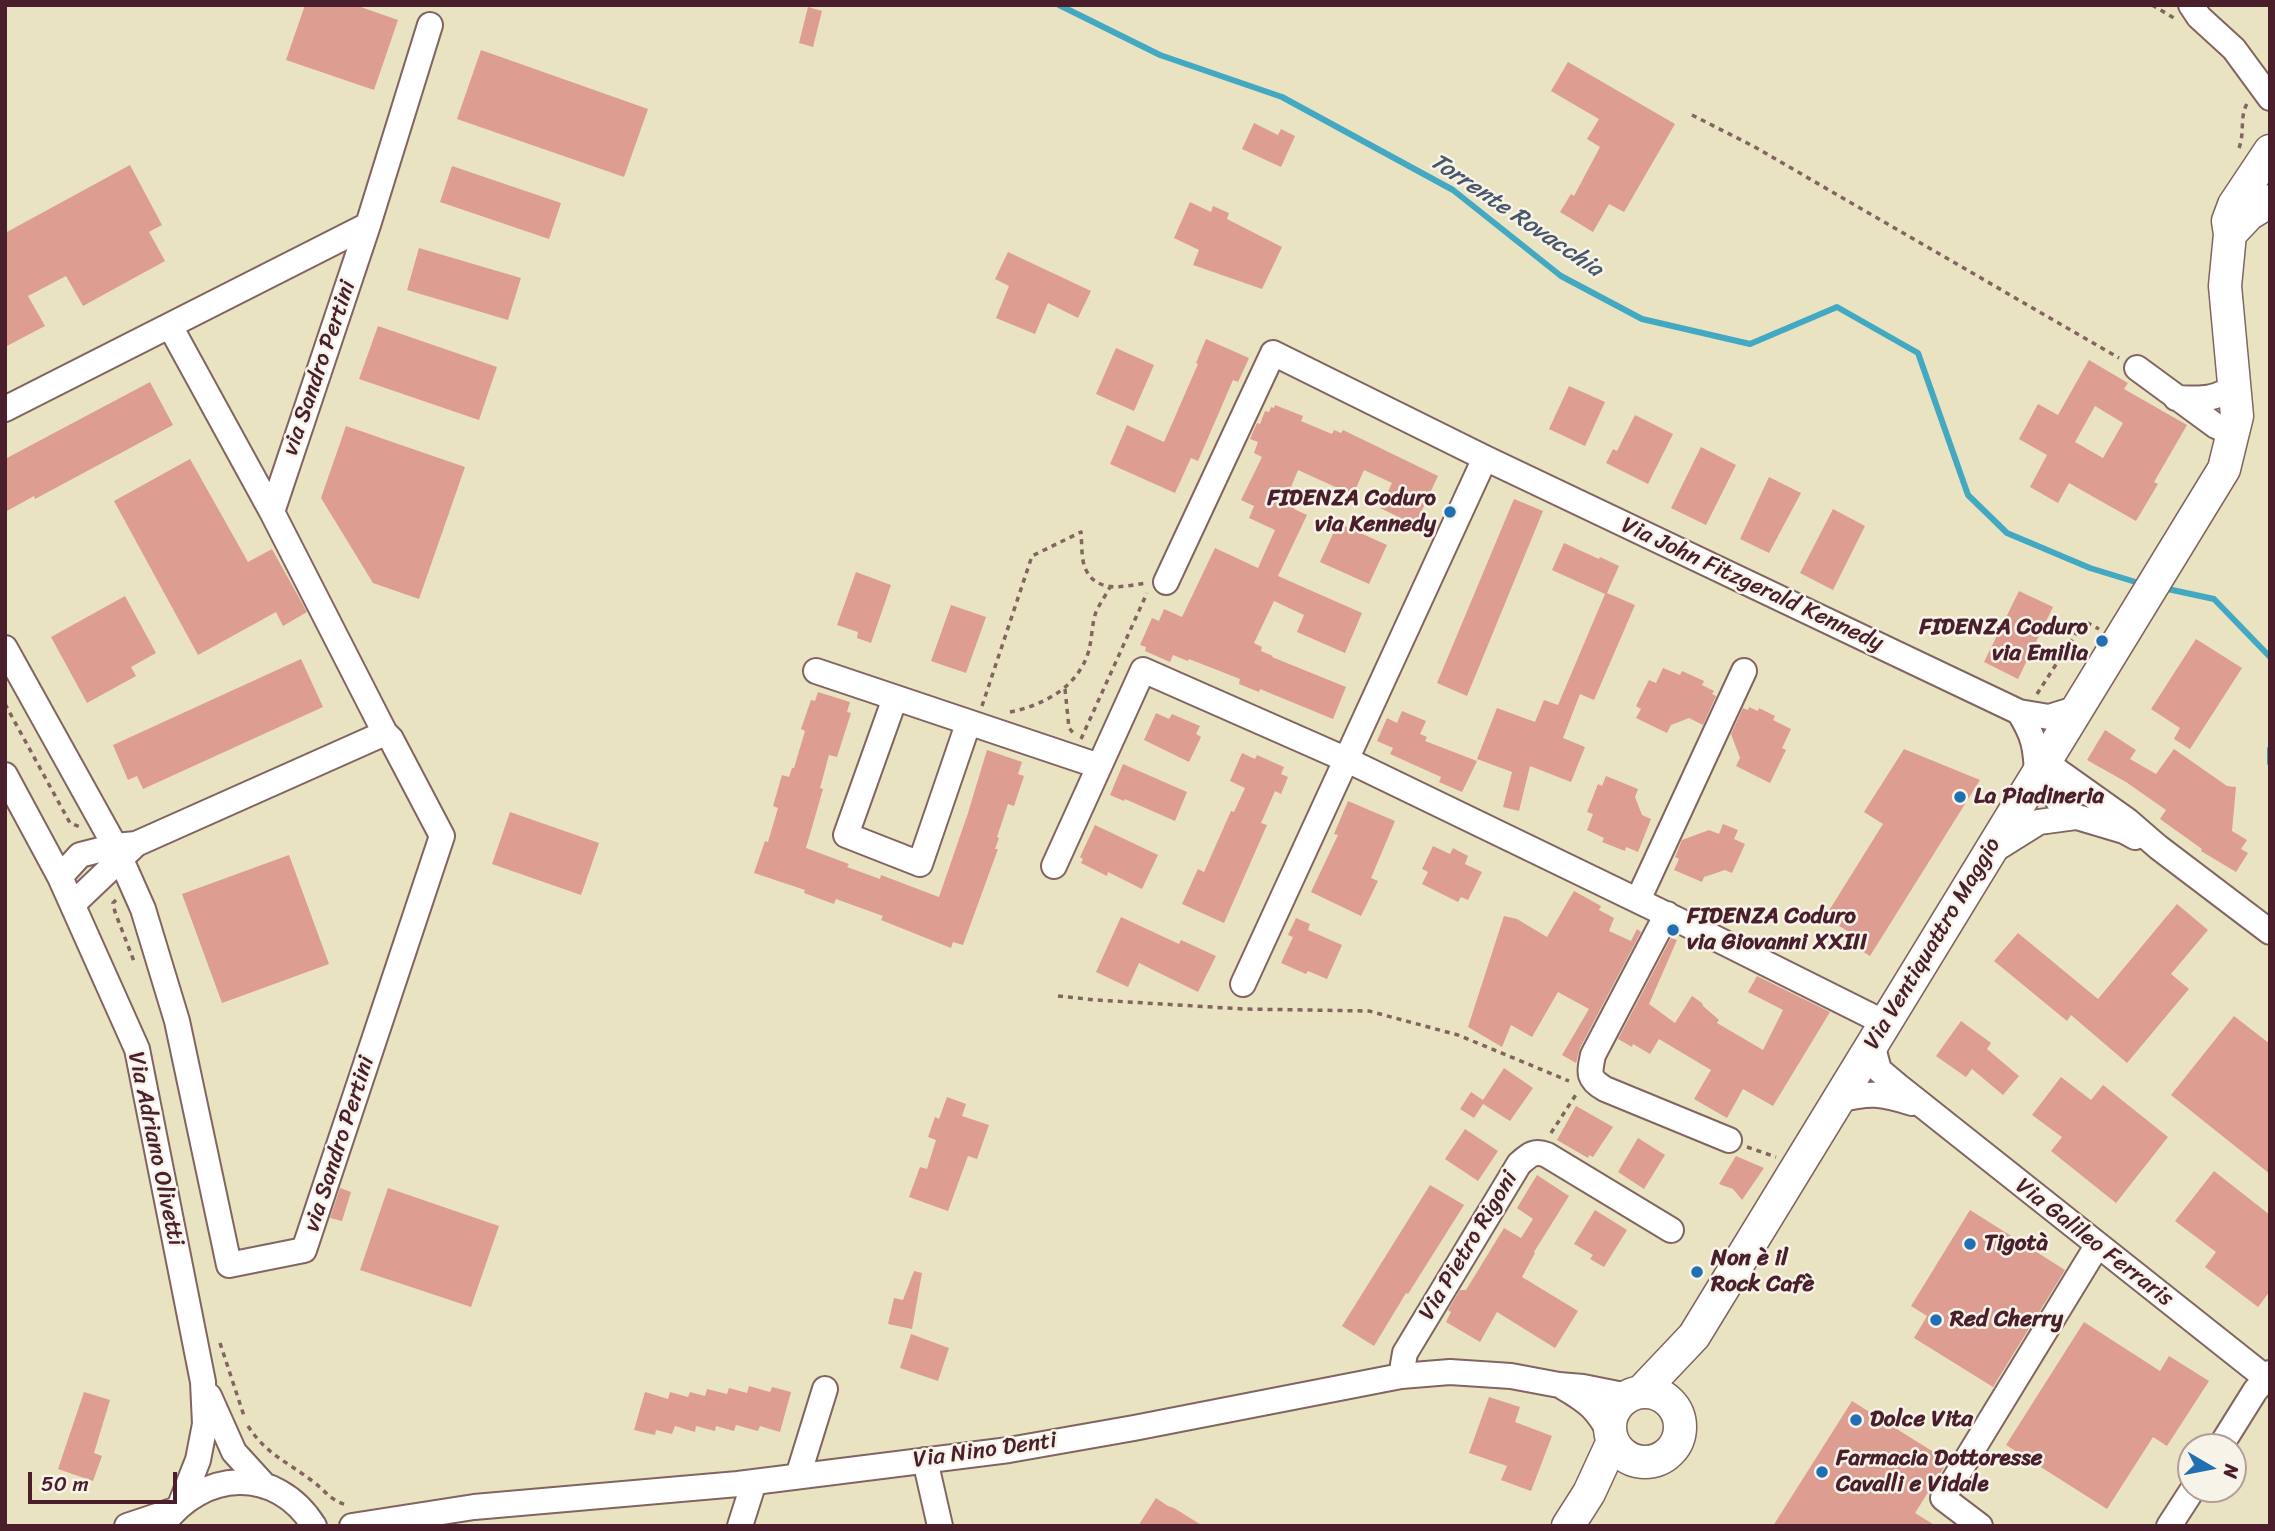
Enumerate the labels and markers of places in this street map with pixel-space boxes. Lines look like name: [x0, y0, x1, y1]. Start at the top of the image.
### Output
place label: FIDENZA Coduro via Kennedy: [1267, 485, 1436, 539]
marker: FIDENZA Coduro via Kennedy: [1442, 504, 1458, 520]
place label: FIDENZA Coduro via Emilia: [1919, 614, 2088, 668]
marker: FIDENZA Coduro via Emilia: [2094, 633, 2110, 649]
place label: La Piadineria: [1974, 783, 2104, 811]
marker: La Piadineria: [1952, 789, 1968, 805]
place label: FIDENZA Coduro via Giovanni XXIII: [1687, 903, 1867, 957]
marker: FIDENZA Coduro via Giovanni XXIII: [1665, 922, 1681, 938]
place label: Tigotà: [1984, 1230, 2048, 1258]
marker: Tigotà: [1962, 1236, 1978, 1252]
place label: Non è il Rock Cafè: [1711, 1245, 1814, 1299]
marker: Non è il Rock Cafè: [1689, 1264, 1705, 1280]
place label: Red Cherry: [1950, 1306, 2063, 1334]
marker: Red Cherry: [1928, 1312, 1944, 1328]
place label: Dolce Vita: [1870, 1406, 1973, 1434]
marker: Dolce Vita: [1848, 1412, 1864, 1428]
place label: Farmacia Dottoresse Cavalli e Vidale: [1836, 1445, 2043, 1499]
marker: Farmacia Dottoresse Cavalli e Vidale: [1814, 1464, 1830, 1480]

